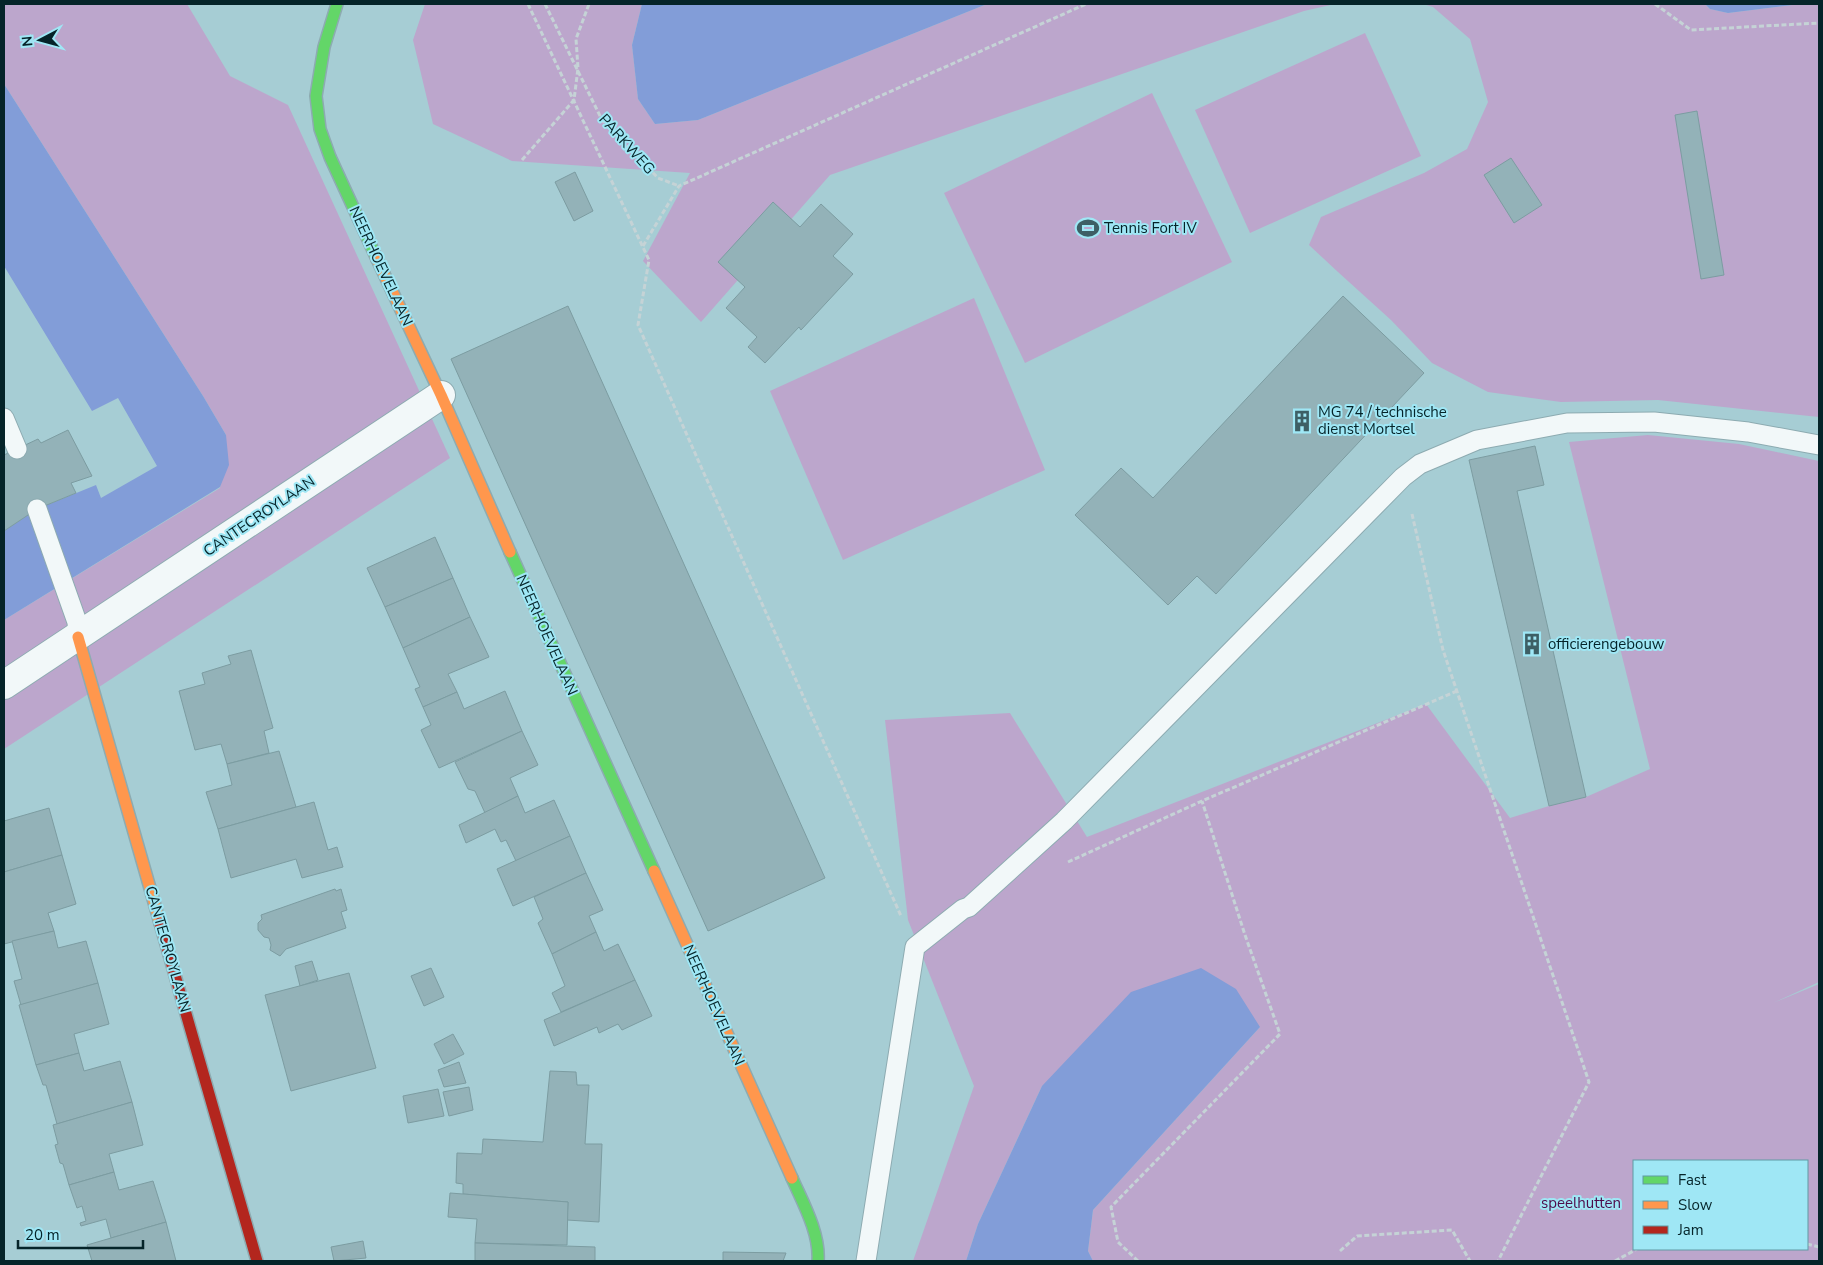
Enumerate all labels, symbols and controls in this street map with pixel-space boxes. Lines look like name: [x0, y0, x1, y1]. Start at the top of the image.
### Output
north arrow: [15, 15, 65, 65]
text: N: [18, 35, 38, 48]
street label: PARKWEG: [595, 110, 659, 178]
street label: NEERHOEVELAAN: [344, 203, 418, 329]
sports icon: Tennis Fort IV: [1075, 215, 1101, 241]
place label: Tennis Fort IV: [1104, 218, 1197, 238]
place label: MG 74 / technische dienst Mortsel: [1318, 402, 1447, 439]
building icon: MG 74 / technische dienst Mortsel: [1289, 408, 1315, 434]
street label: CANTECROYLAAN: [199, 471, 319, 561]
street label: NEERHOEVELAAN: [511, 572, 583, 698]
building icon: officierengebouw: [1519, 631, 1545, 657]
place label: officierengebouw: [1548, 634, 1665, 654]
street label: CANTECROYLAAN: [140, 884, 196, 1014]
street label: NEERHOEVELAAN: [678, 942, 750, 1068]
legend: [1633, 1160, 1808, 1250]
text: Fast: [1678, 1170, 1707, 1190]
park label: speelhutten: [1541, 1193, 1621, 1213]
text: Slow: [1678, 1195, 1713, 1215]
scale bar: [18, 1218, 142, 1250]
text: Jam: [1677, 1220, 1704, 1240]
text: 20 m: [25, 1225, 60, 1245]

